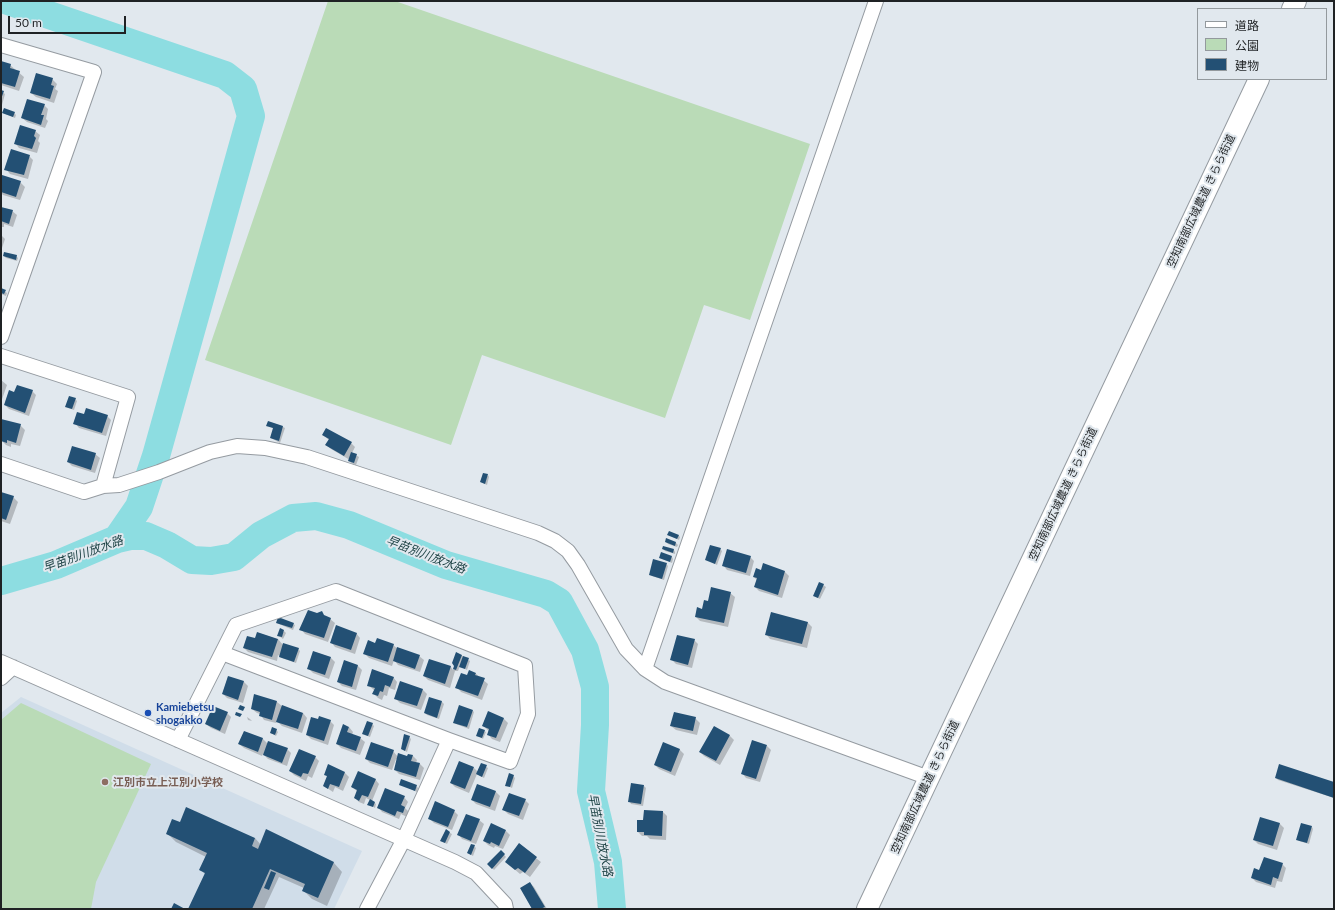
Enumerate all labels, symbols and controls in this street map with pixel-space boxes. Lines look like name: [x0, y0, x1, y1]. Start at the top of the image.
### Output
scale bar: [10, 8, 128, 34]
legend: [1197, 8, 1327, 80]
text: 50 m: [15, 15, 42, 30]
text: 道路: [1235, 18, 1259, 33]
text: 公園: [1235, 38, 1259, 53]
text: 建物: [1235, 58, 1259, 73]
street label: 空知南部広域農道 きらら街道: [1164, 132, 1238, 270]
street label: 空知南部広域農道 きらら街道: [1026, 425, 1100, 563]
water label: 早苗別川放水路: [41, 533, 125, 575]
water label: 早苗別川放水路: [384, 533, 468, 577]
place label: Kamiebetsu shogakko: [156, 700, 214, 726]
marker: Kamiebetsu shogakko: [143, 708, 153, 718]
street label: 空知南部広域農道 きらら街道: [888, 718, 962, 856]
place label: 江別市立上江別小学校: [113, 775, 223, 789]
marker: 江別市立上江別小学校: [100, 777, 110, 787]
water label: 早苗別川放水路: [585, 792, 615, 878]

